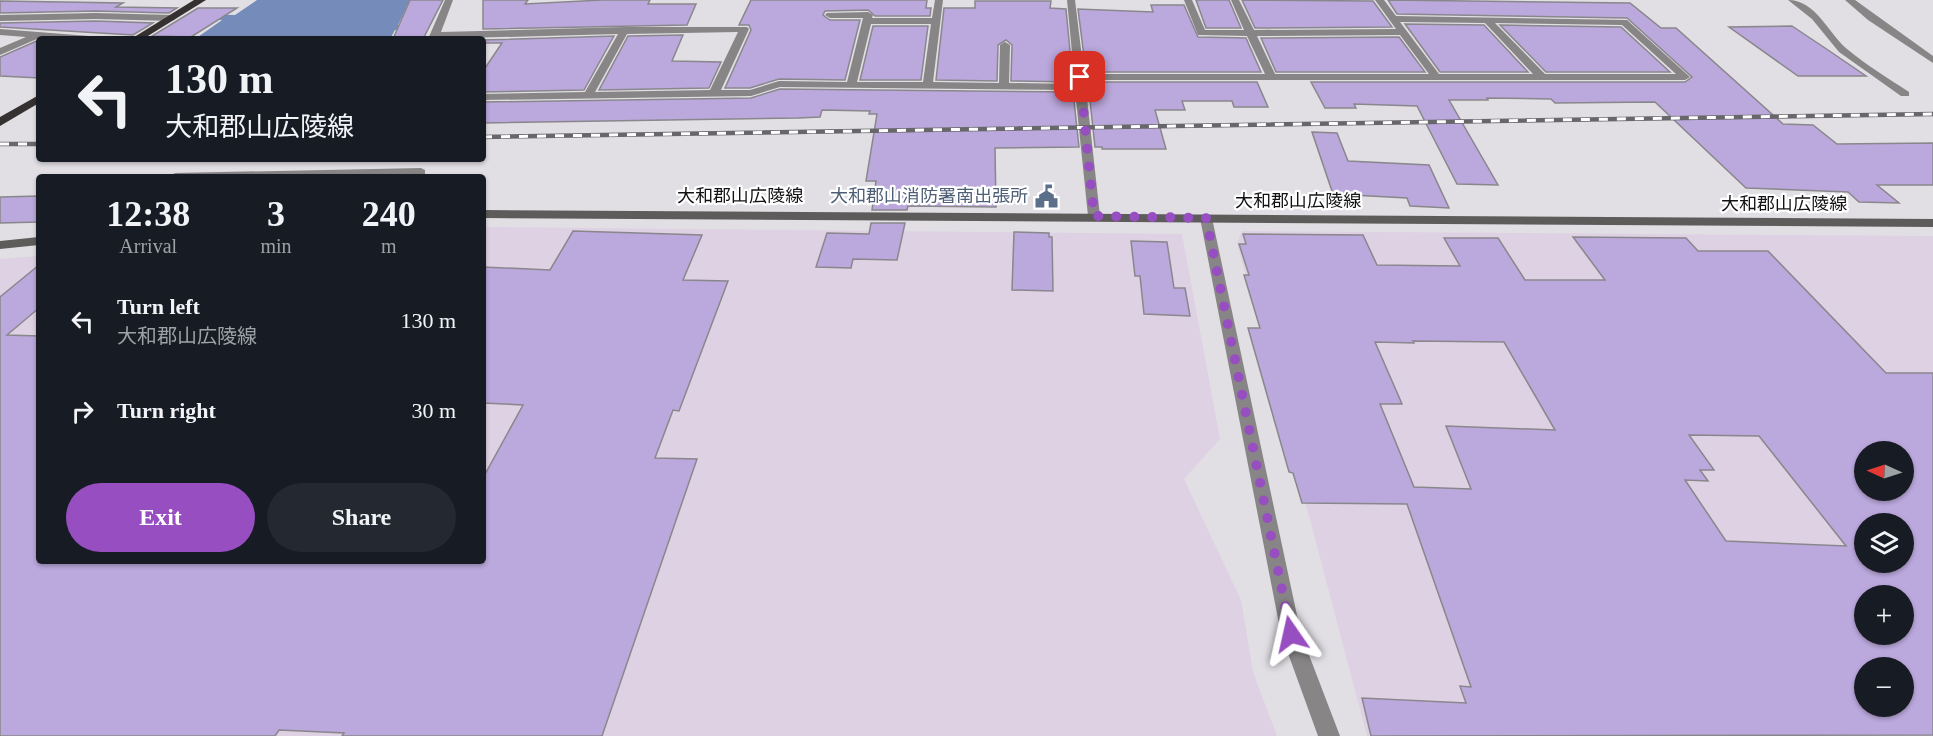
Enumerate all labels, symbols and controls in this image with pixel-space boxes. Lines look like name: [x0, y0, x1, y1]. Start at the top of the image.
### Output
pin: [1054, 51, 1105, 102]
text: 130 m: [165, 56, 274, 102]
icon: left: [66, 60, 144, 138]
icon: arrive: [1063, 60, 1096, 93]
text: 大和郡山広陵線: [165, 112, 354, 142]
public building icon: 大和郡山消防署南出張所: [1033, 183, 1059, 209]
street label: 大和郡山広陵線: [677, 186, 803, 206]
place label: 大和郡山消防署南出張所: [830, 186, 1028, 206]
street label: 大和郡山広陵線: [1235, 191, 1361, 211]
text: 12:38: [106, 194, 190, 234]
text: 3: [267, 194, 285, 234]
text: 240: [362, 194, 416, 234]
street label: 大和郡山広陵線: [1721, 194, 1847, 214]
text: Arrival: [119, 235, 177, 257]
text: min: [260, 235, 292, 257]
text: m: [381, 235, 397, 257]
text: Turn left: [117, 294, 200, 319]
icon: left: [66, 305, 99, 338]
text: 130 m: [400, 308, 456, 333]
text: 大和郡山広陵線: [117, 325, 257, 347]
icon: right: [66, 395, 99, 428]
text: Turn right: [117, 398, 216, 423]
text: 30 m: [411, 398, 456, 423]
north arrow: [1854, 441, 1914, 501]
map controls: [1854, 441, 1914, 717]
button: Exit: [66, 483, 255, 552]
button: Share: [267, 483, 456, 552]
button: layers: [1854, 513, 1914, 573]
button: +: [1854, 585, 1914, 645]
position arrow: [1259, 602, 1323, 666]
button: −: [1854, 657, 1914, 717]

